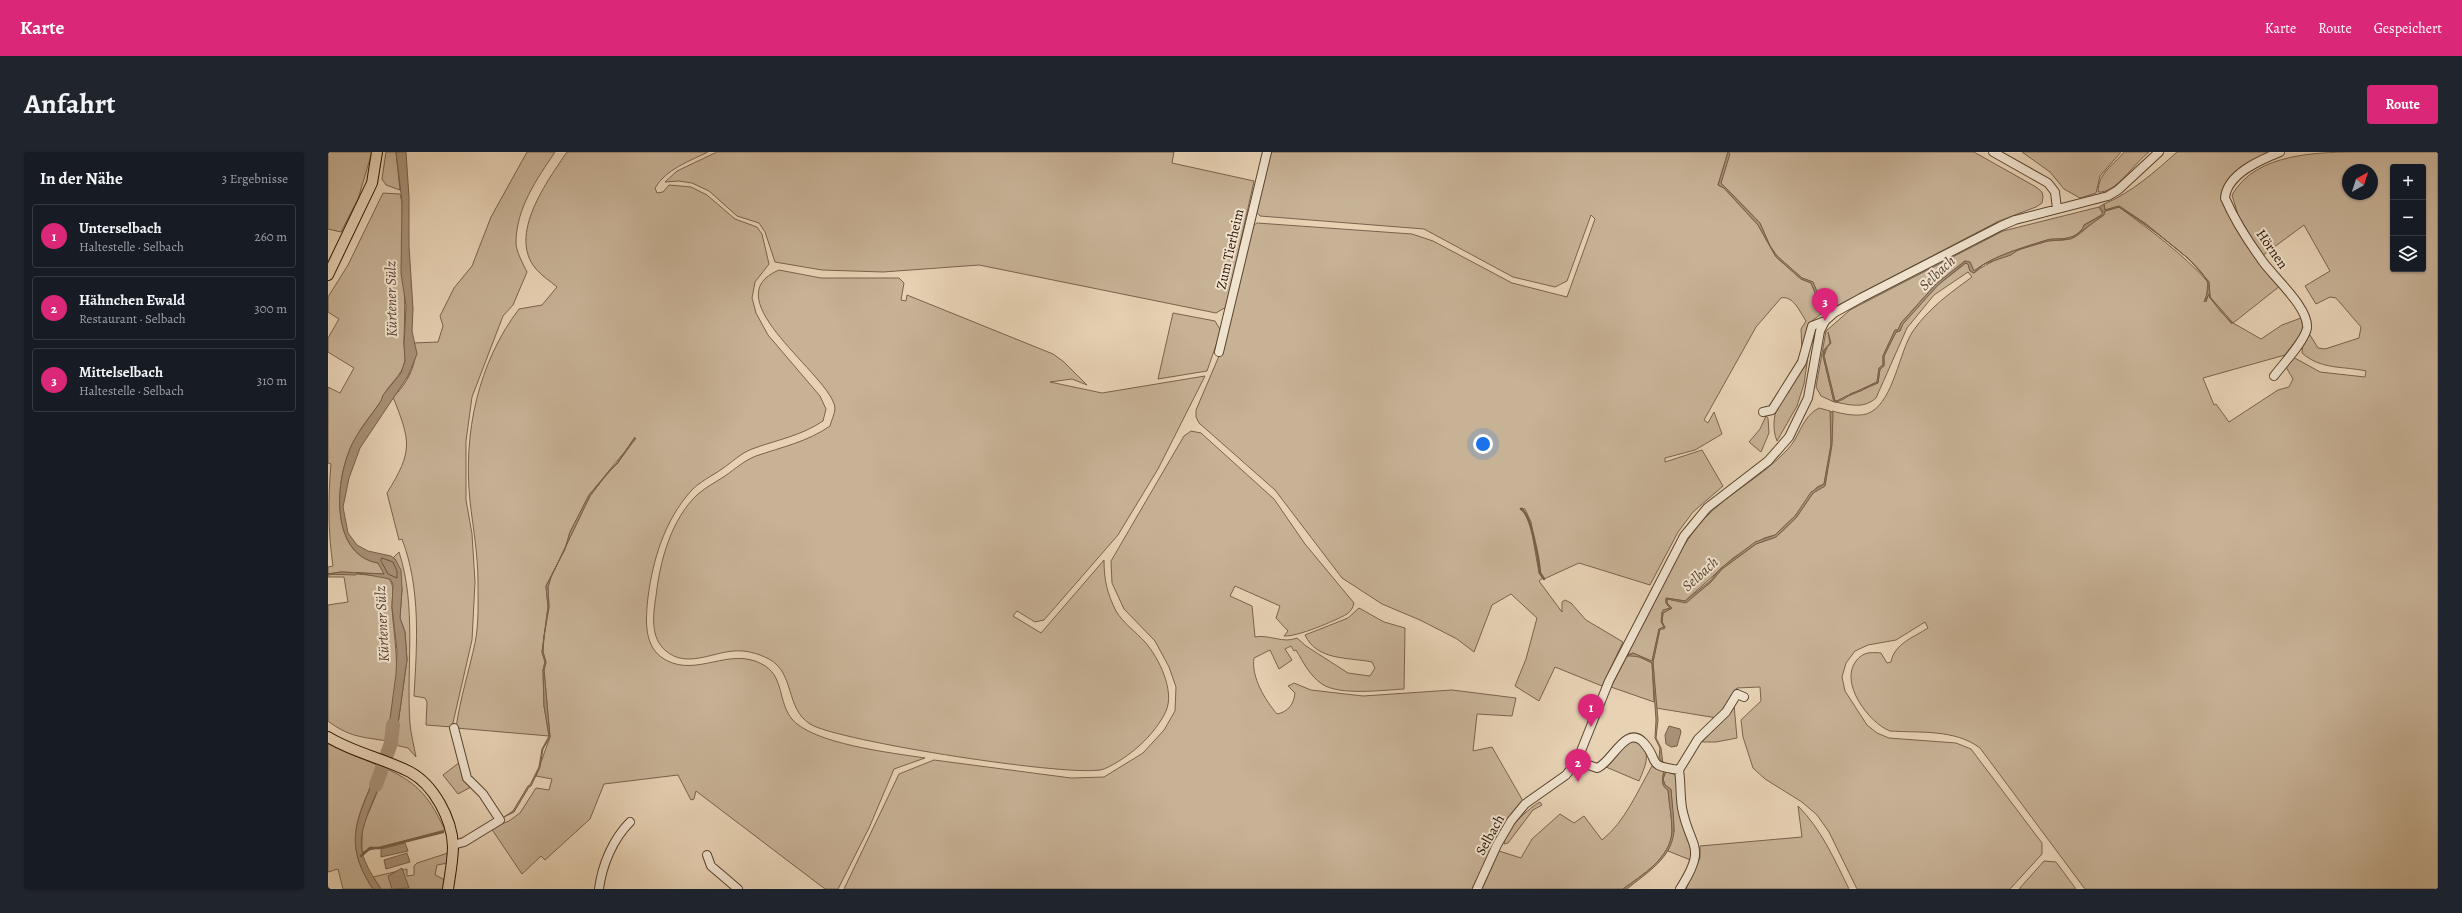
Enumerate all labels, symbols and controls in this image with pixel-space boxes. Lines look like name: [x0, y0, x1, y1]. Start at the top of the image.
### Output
text: Karte: [20, 15, 64, 41]
text: Karte: [2265, 19, 2296, 38]
text: Route: [2318, 19, 2352, 38]
text: Gespeichert: [2374, 19, 2442, 38]
text: Anfahrt: [24, 85, 116, 123]
button: Route: [2367, 85, 2438, 124]
north arrow: [2342, 164, 2378, 200]
map controls: [2390, 164, 2426, 272]
button: +: [2390, 164, 2426, 200]
text: In der Nähe: [40, 167, 123, 190]
text: 3 Ergebnisse: [222, 170, 288, 187]
button: −: [2390, 200, 2426, 236]
street label: Zum Tierheim: [1212, 207, 1249, 291]
text: Unterselbach: [79, 218, 162, 238]
street label: Hörnen: [2252, 225, 2293, 273]
text: 1: [52, 228, 56, 245]
text: 260 m: [254, 228, 287, 245]
button: layers: [2390, 236, 2426, 272]
text: Haltestelle · Selbach: [79, 238, 184, 255]
water label: Selbach: [1915, 251, 1959, 295]
water label: Kürtener Sülz: [380, 261, 402, 337]
pin: 3: [1812, 288, 1838, 321]
text: Hähnchen Ewald: [79, 290, 185, 310]
text: 2: [51, 300, 57, 317]
text: 300 m: [254, 300, 287, 317]
text: Restaurant · Selbach: [79, 310, 186, 327]
text: Mittelselbach: [79, 362, 163, 382]
text: 3: [51, 372, 57, 389]
text: 310 m: [257, 372, 287, 389]
text: Haltestelle · Selbach: [79, 382, 184, 399]
your location: [1473, 434, 1493, 454]
water label: Selbach: [1677, 552, 1723, 596]
water label: Kürtener Sülz: [370, 586, 394, 662]
pin: 1: [1578, 694, 1604, 727]
pin: 2: [1565, 749, 1591, 782]
street label: Selbach: [1471, 811, 1509, 859]

